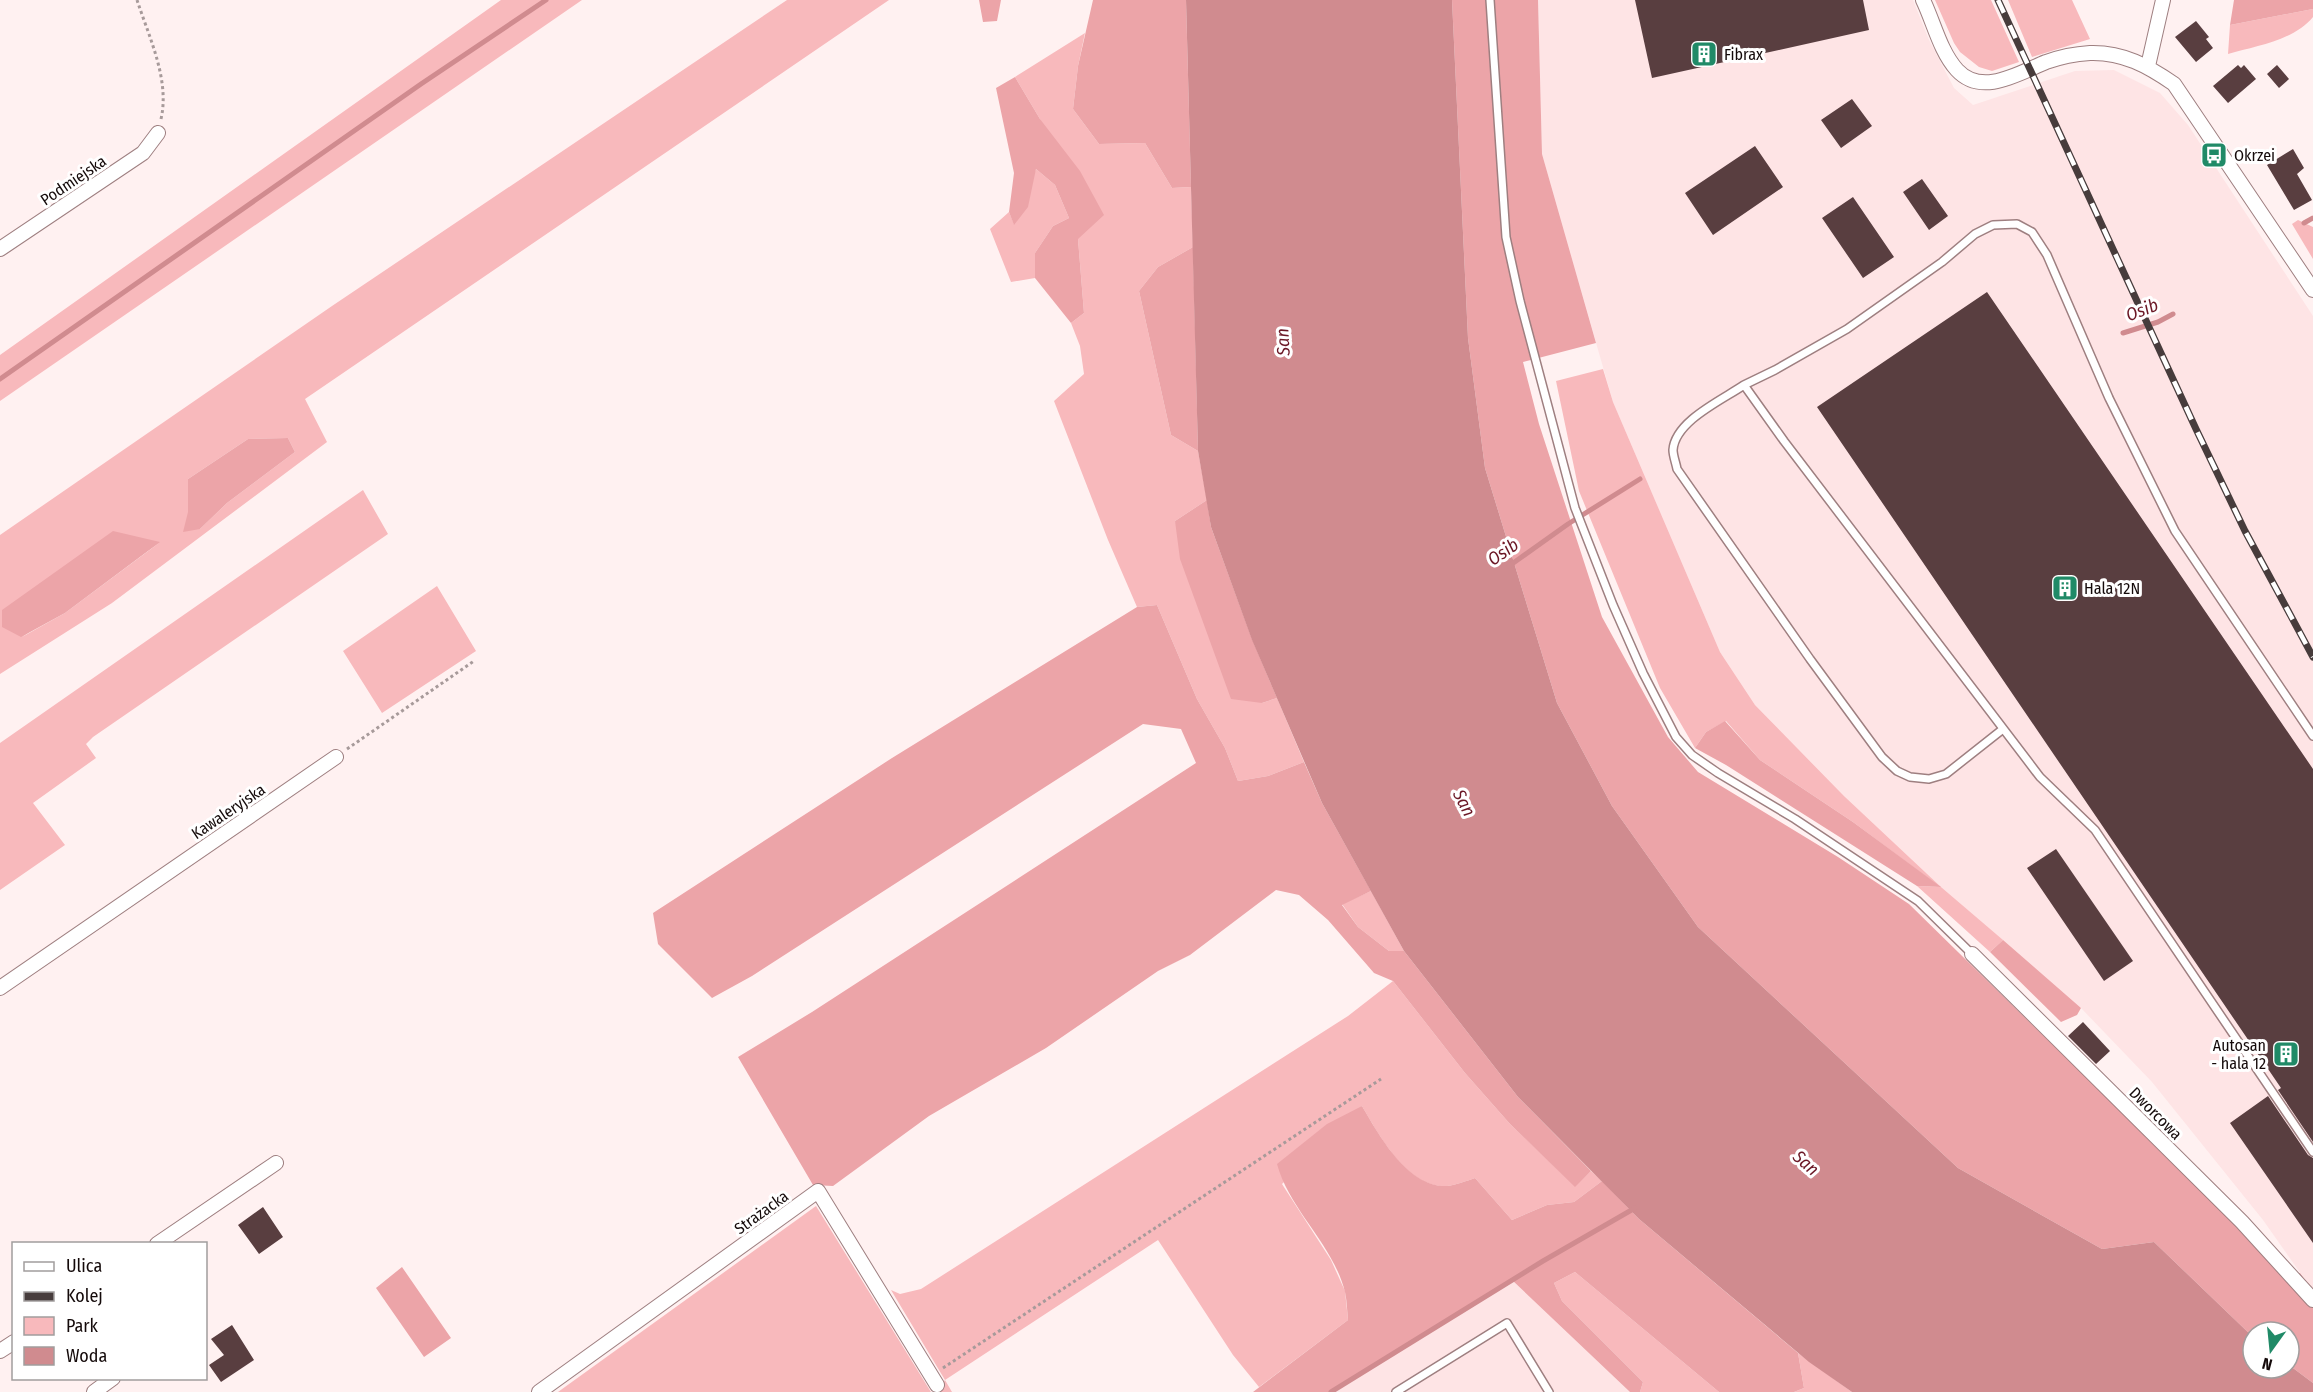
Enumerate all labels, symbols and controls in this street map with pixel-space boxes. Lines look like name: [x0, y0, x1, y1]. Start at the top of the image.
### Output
building icon: Fibrax: [1689, 39, 1719, 69]
place label: Fibrax: [1724, 45, 1763, 64]
bus stop icon: Okrzei: [2199, 140, 2229, 170]
place label: Okrzei: [2234, 146, 2275, 165]
street label: Podmiejska: [37, 151, 110, 209]
water label: Osib: [2123, 294, 2161, 326]
water label: San: [1271, 328, 1295, 357]
water label: Osib: [1483, 534, 1523, 570]
building icon: Hala 12N: [2050, 573, 2080, 603]
place label: Hala 12N: [2084, 579, 2140, 598]
street label: Kawaleryjska: [188, 780, 269, 843]
water label: San: [1447, 785, 1480, 820]
place label: Autosan - hala 12: [2211, 1036, 2266, 1073]
building icon: Autosan - hala 12: [2271, 1039, 2301, 1069]
street label: Dworcowa: [2125, 1083, 2186, 1144]
water label: San: [1788, 1145, 1824, 1180]
street label: Strażacka: [731, 1186, 792, 1238]
legend: [12, 1242, 207, 1380]
text: Ulica: [66, 1255, 102, 1277]
text: Kolej: [66, 1285, 103, 1307]
text: Park: [66, 1315, 99, 1337]
north arrow: [2241, 1320, 2301, 1380]
text: Woda: [66, 1345, 107, 1367]
text: N: [2260, 1354, 2274, 1374]

